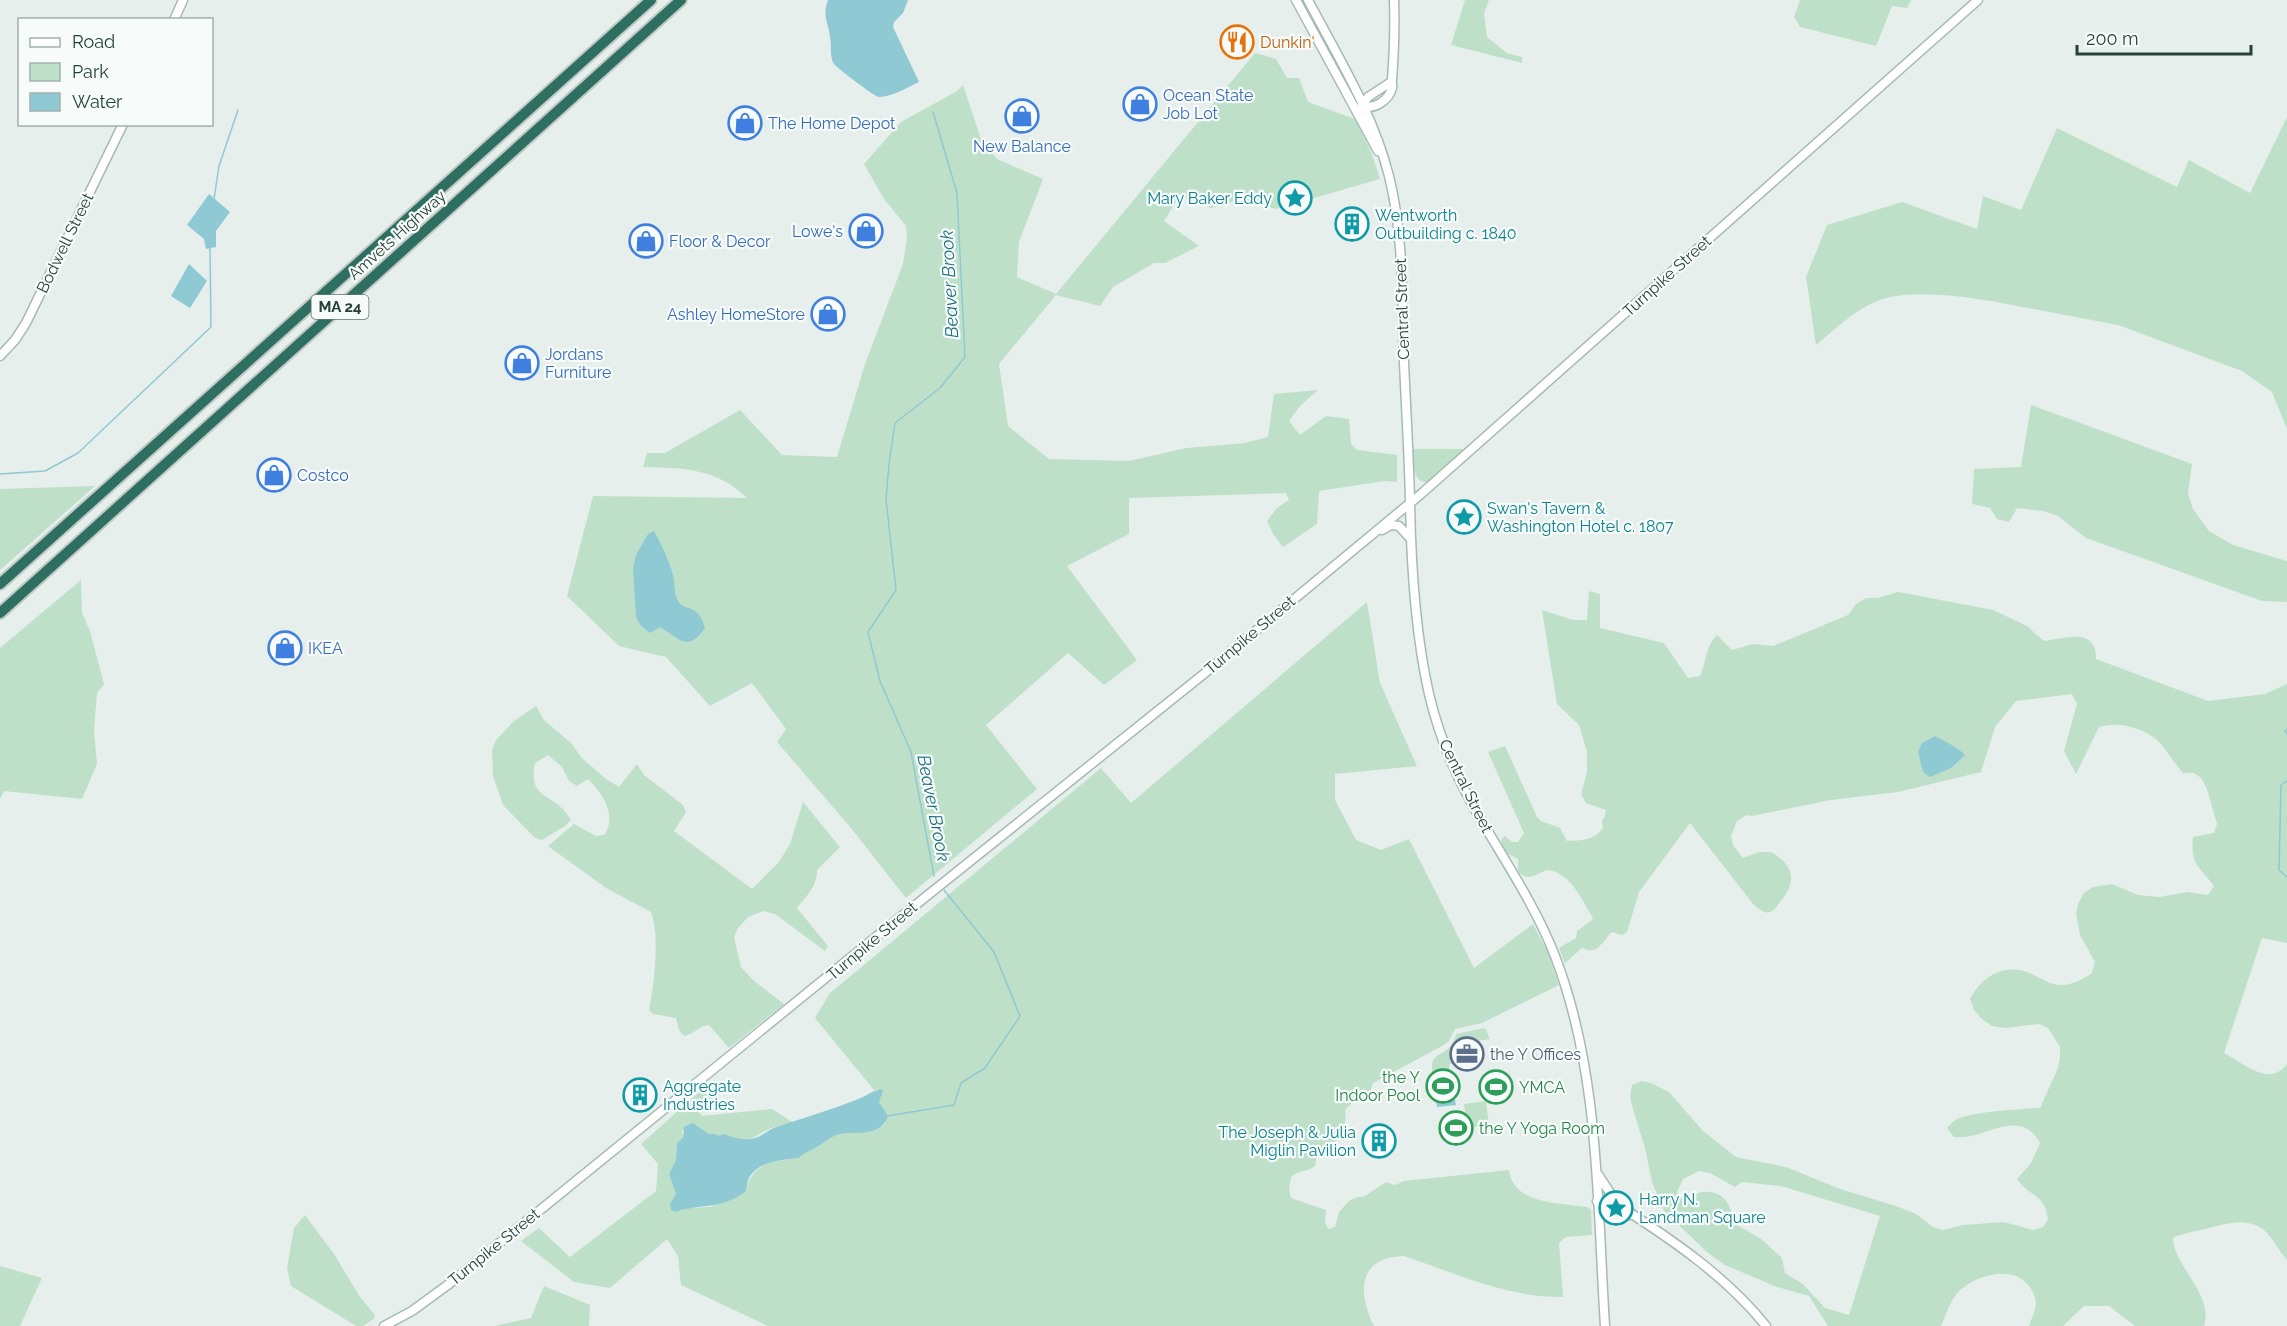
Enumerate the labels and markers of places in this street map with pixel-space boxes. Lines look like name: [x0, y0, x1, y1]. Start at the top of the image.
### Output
restaurant icon: Dunkin': [1219, 24, 1255, 60]
place label: Dunkin': [1260, 33, 1315, 52]
shop icon: Ocean State Job Lot: [1122, 86, 1158, 122]
place label: Ocean State Job Lot: [1163, 86, 1253, 123]
shop icon: New Balance: [1004, 98, 1040, 134]
shop icon: The Home Depot: [727, 105, 763, 141]
place label: The Home Depot: [768, 114, 896, 133]
place label: New Balance: [973, 137, 1071, 156]
place icon: Mary Baker Eddy: [1277, 180, 1313, 216]
place label: Mary Baker Eddy: [1147, 189, 1272, 208]
building icon: Wentworth Outbuilding c. 1840: [1334, 206, 1370, 242]
place label: Wentworth Outbuilding c. 1840: [1375, 206, 1517, 243]
shop icon: Lowe's: [848, 213, 884, 249]
place label: Lowe's: [792, 222, 843, 241]
shop icon: Floor & Decor: [628, 223, 664, 259]
place label: Floor & Decor: [669, 232, 771, 251]
shop icon: Ashley HomeStore: [810, 296, 846, 332]
place label: Ashley HomeStore: [667, 305, 805, 324]
shop icon: Jordans Furniture: [504, 345, 540, 381]
place label: Jordans Furniture: [545, 345, 611, 382]
shop icon: Costco: [256, 457, 292, 493]
place label: Costco: [297, 466, 349, 485]
place icon: Swan's Tavern & Washington Hotel c. 1807: [1446, 499, 1482, 535]
place label: Swan's Tavern & Washington Hotel c. 1807: [1487, 499, 1674, 536]
shop icon: IKEA: [267, 630, 303, 666]
place label: IKEA: [308, 639, 343, 658]
office icon: the Y Offices: [1449, 1036, 1485, 1072]
place label: the Y Offices: [1490, 1045, 1581, 1064]
place label: the Y Indoor Pool: [1335, 1068, 1421, 1105]
sports icon: the Y Indoor Pool: [1425, 1068, 1461, 1104]
sports icon: YMCA: [1478, 1069, 1514, 1105]
building icon: Aggregate Industries: [622, 1077, 658, 1113]
place label: Aggregate Industries: [663, 1077, 741, 1114]
place label: YMCA: [1519, 1078, 1565, 1097]
sports icon: the Y Yoga Room: [1438, 1110, 1474, 1146]
place label: the Y Yoga Room: [1479, 1119, 1605, 1138]
place label: The Joseph & Julia Miglin Pavilion: [1218, 1123, 1356, 1160]
building icon: The Joseph & Julia Miglin Pavilion: [1361, 1123, 1397, 1159]
place icon: Harry N. Landman Square: [1598, 1190, 1634, 1226]
place label: Harry N. Landman Square: [1639, 1190, 1766, 1227]

